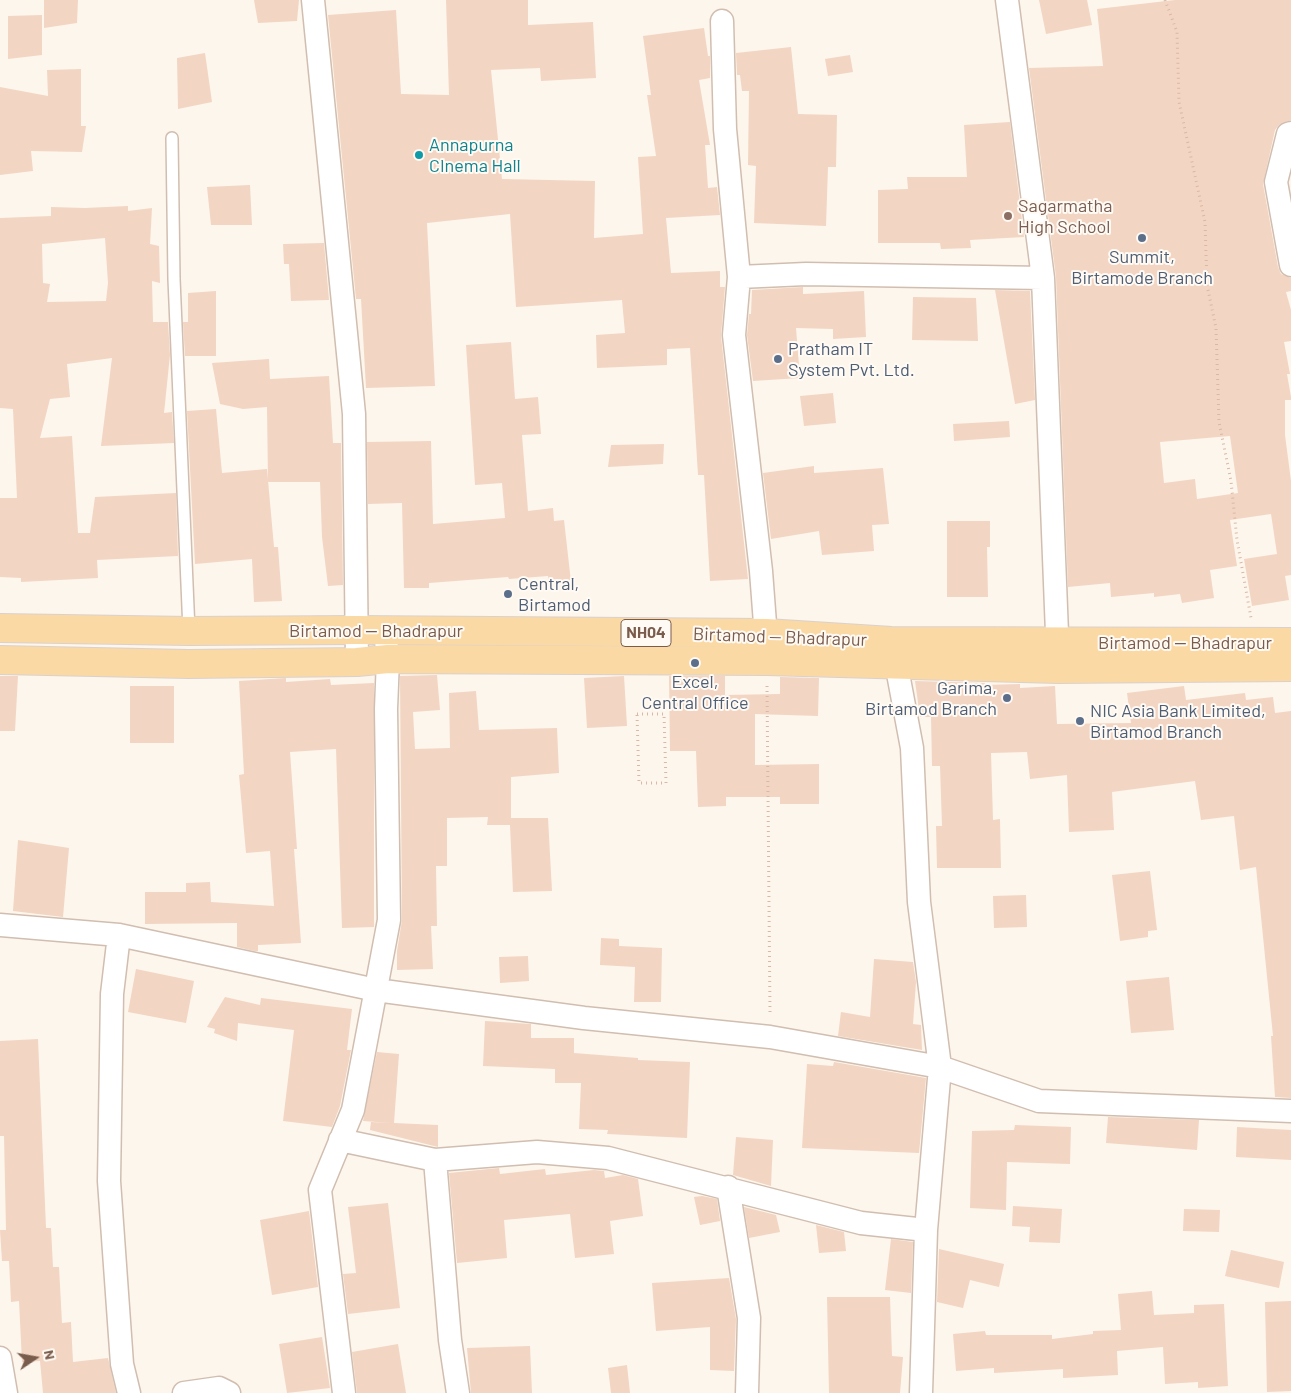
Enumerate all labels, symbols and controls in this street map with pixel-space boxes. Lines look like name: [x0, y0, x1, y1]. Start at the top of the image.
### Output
place label: Annapurna CInema Hall: [429, 134, 521, 176]
marker: Annapurna CInema Hall: [413, 149, 425, 161]
place label: Sagarmatha High School: [1018, 195, 1113, 238]
marker: Sagarmatha High School: [1002, 210, 1014, 222]
marker: Summit, Birtamode Branch: [1136, 232, 1148, 244]
place label: Summit, Birtamode Branch: [1071, 246, 1213, 288]
place label: Pratham IT System Pvt. Ltd.: [788, 338, 915, 380]
marker: Pratham IT System Pvt. Ltd.: [772, 353, 784, 365]
place label: Central, Birtamod: [518, 573, 591, 616]
marker: Central, Birtamod: [502, 588, 514, 600]
street label: Birtamod — Bhadrapur: [289, 620, 463, 642]
road number: NH04: [621, 620, 671, 646]
street label: Birtamod — Bhadrapur: [693, 623, 867, 651]
street label: Birtamod — Bhadrapur: [1098, 632, 1272, 654]
marker: Excel, Central Office: [689, 657, 701, 669]
place label: Excel, Central Office: [641, 671, 749, 714]
place label: Garima, Birtamod Branch: [865, 677, 997, 720]
marker: Garima, Birtamod Branch: [1001, 692, 1013, 704]
place label: NIC Asia Bank Limited, Birtamod Branch: [1090, 700, 1266, 742]
marker: NIC Asia Bank Limited, Birtamod Branch: [1074, 715, 1086, 727]
north arrow: [10, 1333, 60, 1383]
text: N: [41, 1348, 59, 1361]

